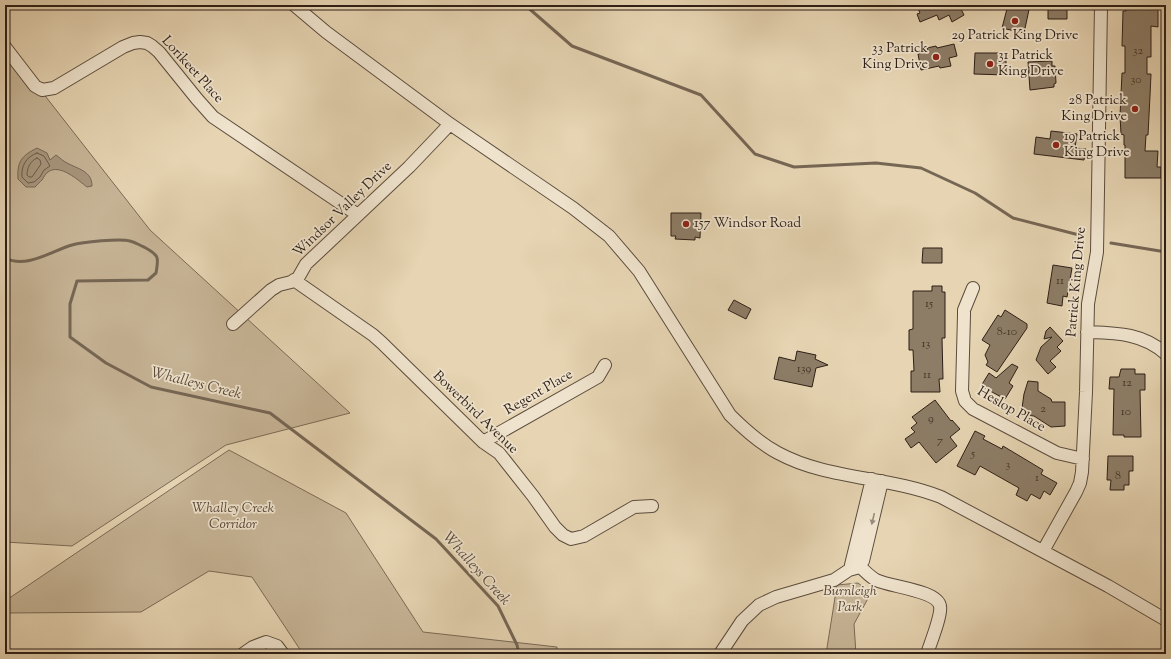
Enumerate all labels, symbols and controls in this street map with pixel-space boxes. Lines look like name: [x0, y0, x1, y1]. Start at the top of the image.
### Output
marker: 29 Patrick King Drive: [1010, 16, 1020, 26]
place label: 29 Patrick King Drive: [952, 26, 1078, 46]
street label: Lorikeet Place: [156, 32, 228, 108]
place label: 33 Patrick King Drive: [862, 39, 928, 75]
house number: 32: [1133, 42, 1144, 60]
place label: 31 Patrick King Drive: [998, 46, 1064, 82]
marker: 33 Patrick King Drive: [931, 52, 941, 62]
marker: 31 Patrick King Drive: [985, 59, 995, 69]
house number: 30: [1130, 71, 1142, 89]
place label: 28 Patrick King Drive: [1061, 91, 1127, 127]
marker: 28 Patrick King Drive: [1130, 104, 1140, 114]
place label: 19 Patrick King Drive: [1064, 127, 1130, 163]
marker: 19 Patrick King Drive: [1051, 140, 1061, 150]
street label: Windsor Valley Drive: [289, 157, 397, 263]
place label: 157 Windsor Road: [694, 214, 801, 234]
marker: 157 Windsor Road: [681, 219, 691, 229]
street label: Patrick King Drive: [1062, 226, 1092, 338]
house number: 11: [1056, 272, 1064, 290]
house number: 15: [925, 295, 933, 313]
house number: 8-10: [997, 323, 1017, 341]
house number: 13: [922, 335, 931, 353]
house number: 139: [797, 360, 811, 378]
water label: Whalleys Creek: [149, 363, 244, 405]
street label: Regent Place: [501, 365, 577, 421]
house number: 11: [923, 366, 931, 384]
street label: Bowerbird Avenue: [428, 367, 522, 459]
house number: 12: [1122, 374, 1132, 392]
street label: Heslop Place: [973, 382, 1049, 438]
house number: 2: [1040, 400, 1046, 418]
house number: 10: [1121, 403, 1131, 421]
house number: 9: [928, 410, 934, 428]
house number: 7: [937, 432, 943, 450]
house number: 5: [970, 445, 975, 463]
house number: 3: [1006, 456, 1011, 474]
house number: 8: [1115, 467, 1121, 485]
house number: 1: [1035, 469, 1039, 487]
park label: Whalley Creek Corridor: [192, 499, 275, 535]
one-way arrow: [869, 512, 875, 525]
water label: Whalleys Creek: [437, 528, 515, 611]
park label: Burnleigh Park: [823, 582, 877, 618]

